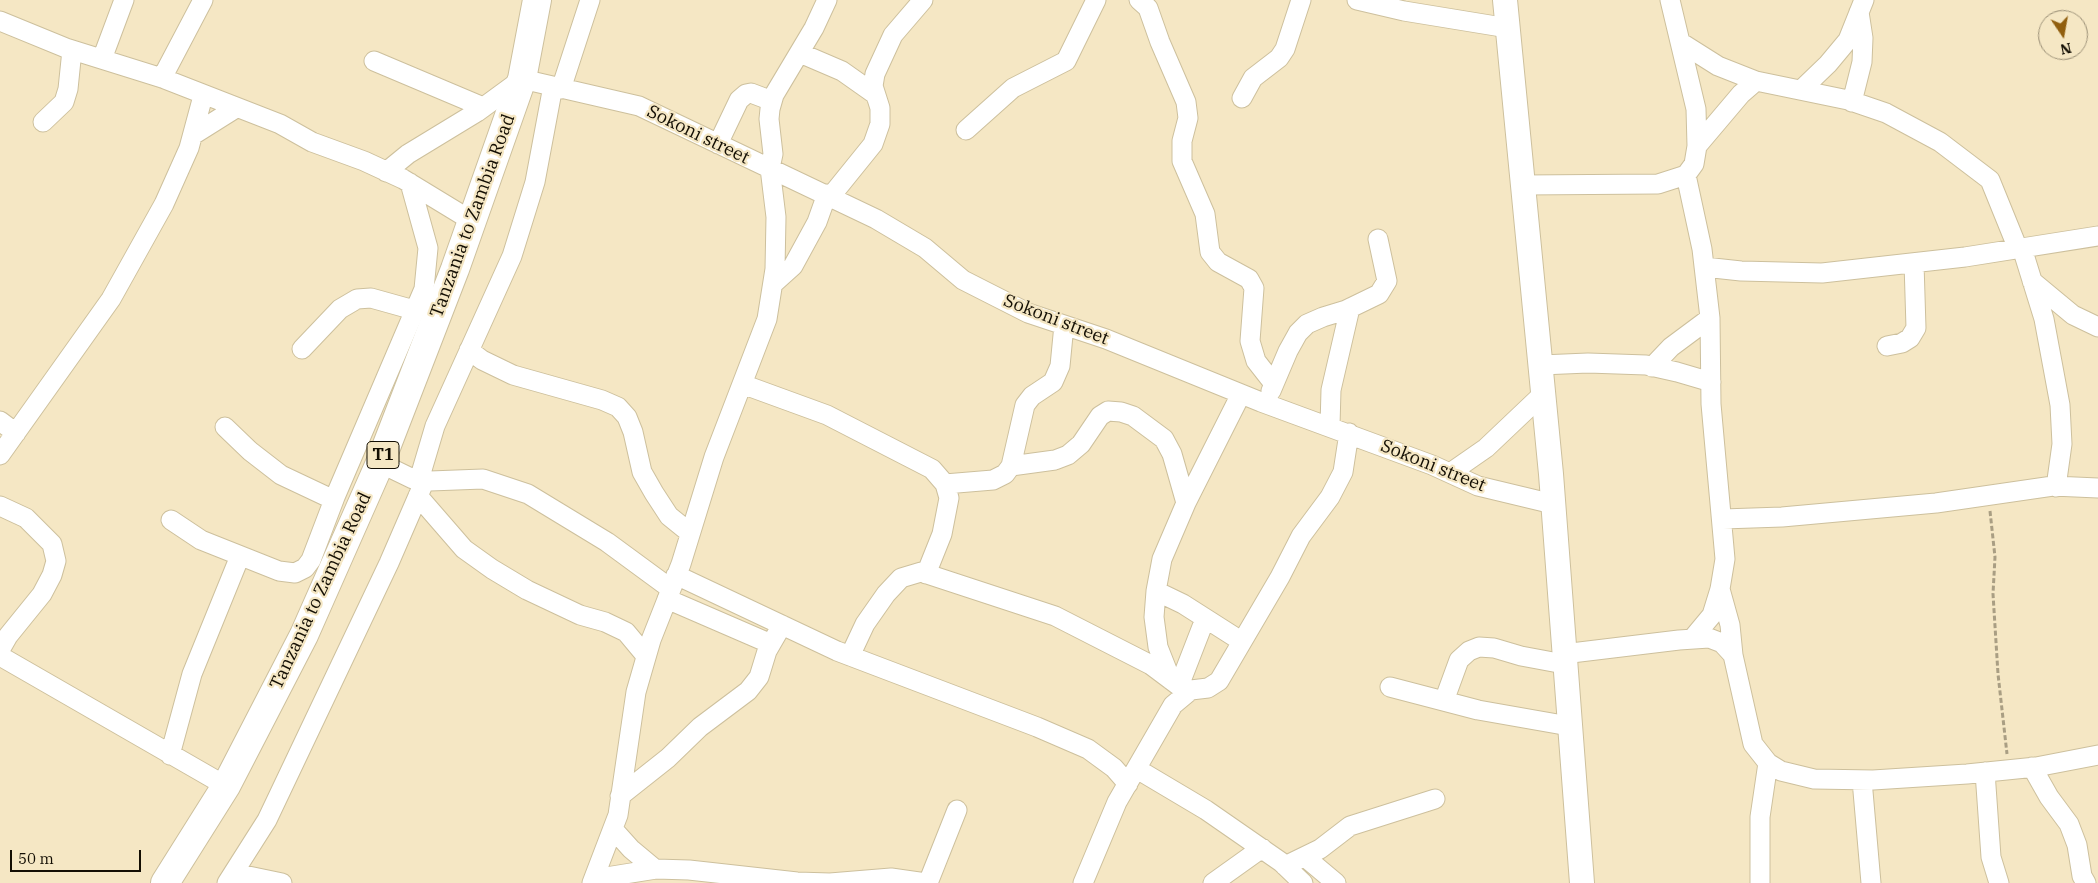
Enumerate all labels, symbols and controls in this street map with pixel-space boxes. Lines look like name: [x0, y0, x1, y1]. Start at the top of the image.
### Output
north arrow: [2038, 10, 2088, 60]
text: N: [2059, 39, 2073, 59]
street label: Sokoni street: [643, 101, 753, 169]
street label: Tanzania to Zambia Road: [426, 111, 520, 321]
street label: Sokoni street: [1000, 290, 1112, 350]
street label: Sokoni street: [1377, 435, 1489, 497]
road number: T1: [367, 442, 399, 468]
street label: Tanzania to Zambia Road: [266, 489, 376, 693]
scale bar: [12, 840, 144, 872]
text: 50 m: [18, 849, 54, 868]

